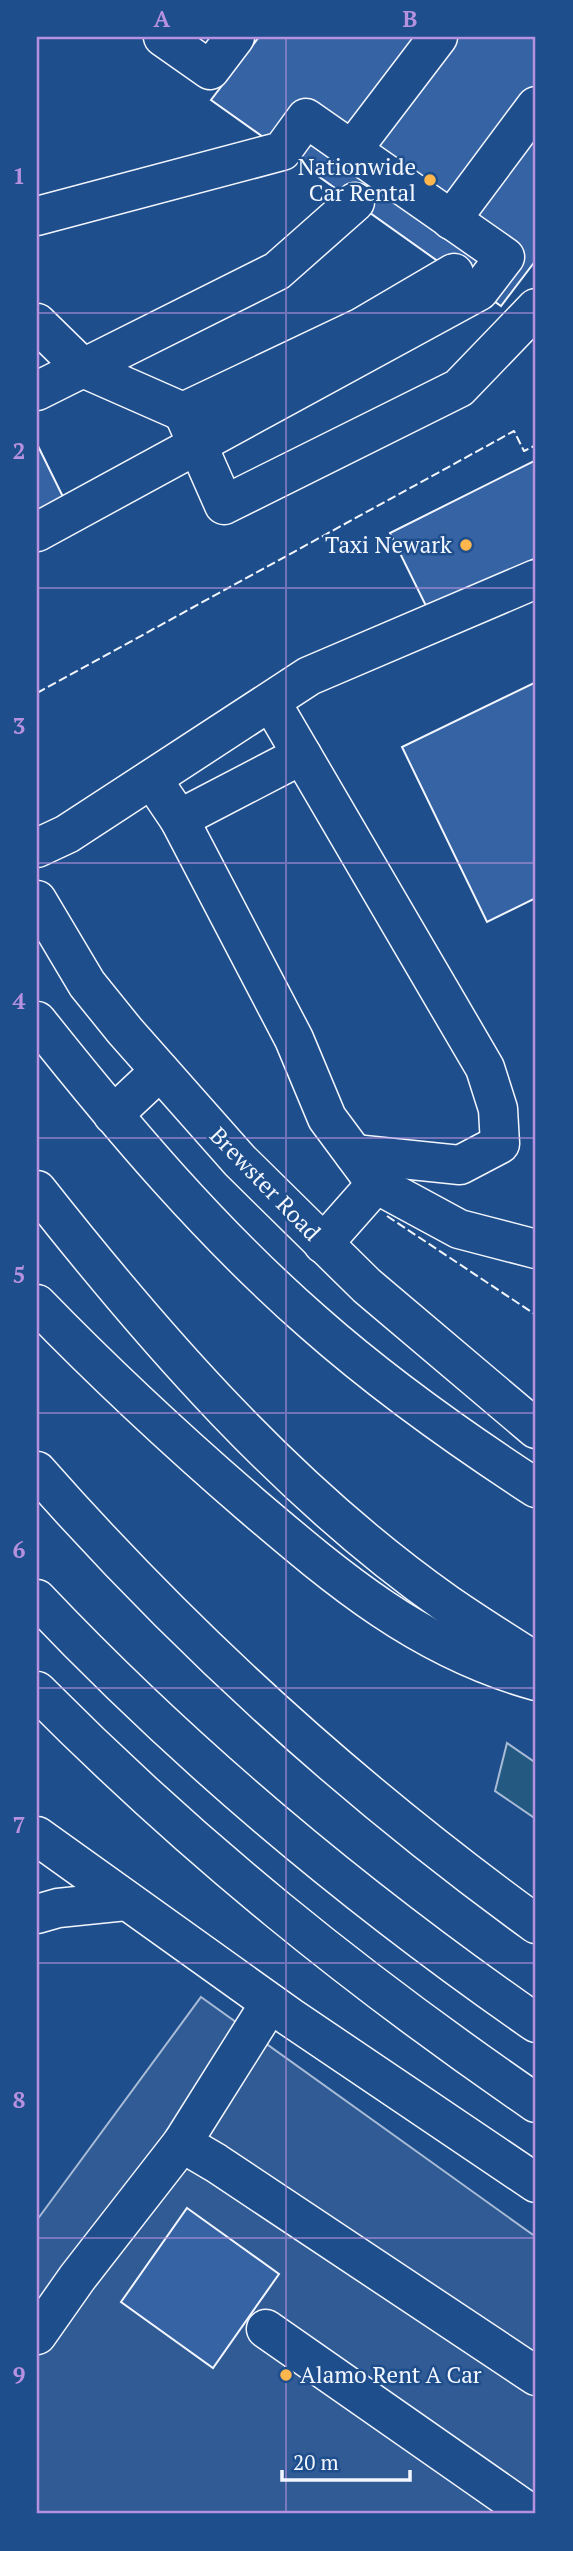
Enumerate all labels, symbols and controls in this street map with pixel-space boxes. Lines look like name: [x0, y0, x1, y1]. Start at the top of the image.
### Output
text: A: [154, 3, 171, 34]
text: B: [403, 3, 418, 34]
place label: Nationwide Car Rental: [298, 151, 416, 208]
text: 1: [13, 160, 26, 191]
marker: Nationwide Car Rental: [422, 172, 438, 188]
text: 2: [13, 435, 26, 466]
place label: Taxi Newark: [325, 529, 452, 560]
marker: Taxi Newark: [458, 537, 474, 553]
text: 3: [13, 710, 26, 741]
text: 4: [13, 985, 26, 1016]
street label: Brewster Road: [203, 1120, 328, 1247]
text: 5: [13, 1259, 26, 1290]
text: 6: [13, 1534, 26, 1565]
text: 7: [13, 1809, 26, 1840]
text: 8: [13, 2084, 26, 2115]
text: 9: [13, 2359, 26, 2390]
place label: Alamo Rent A Car: [300, 2359, 482, 2390]
marker: Alamo Rent A Car: [278, 2367, 294, 2383]
scale bar: [282, 2439, 410, 2483]
text: 20 m: [293, 2448, 339, 2476]

